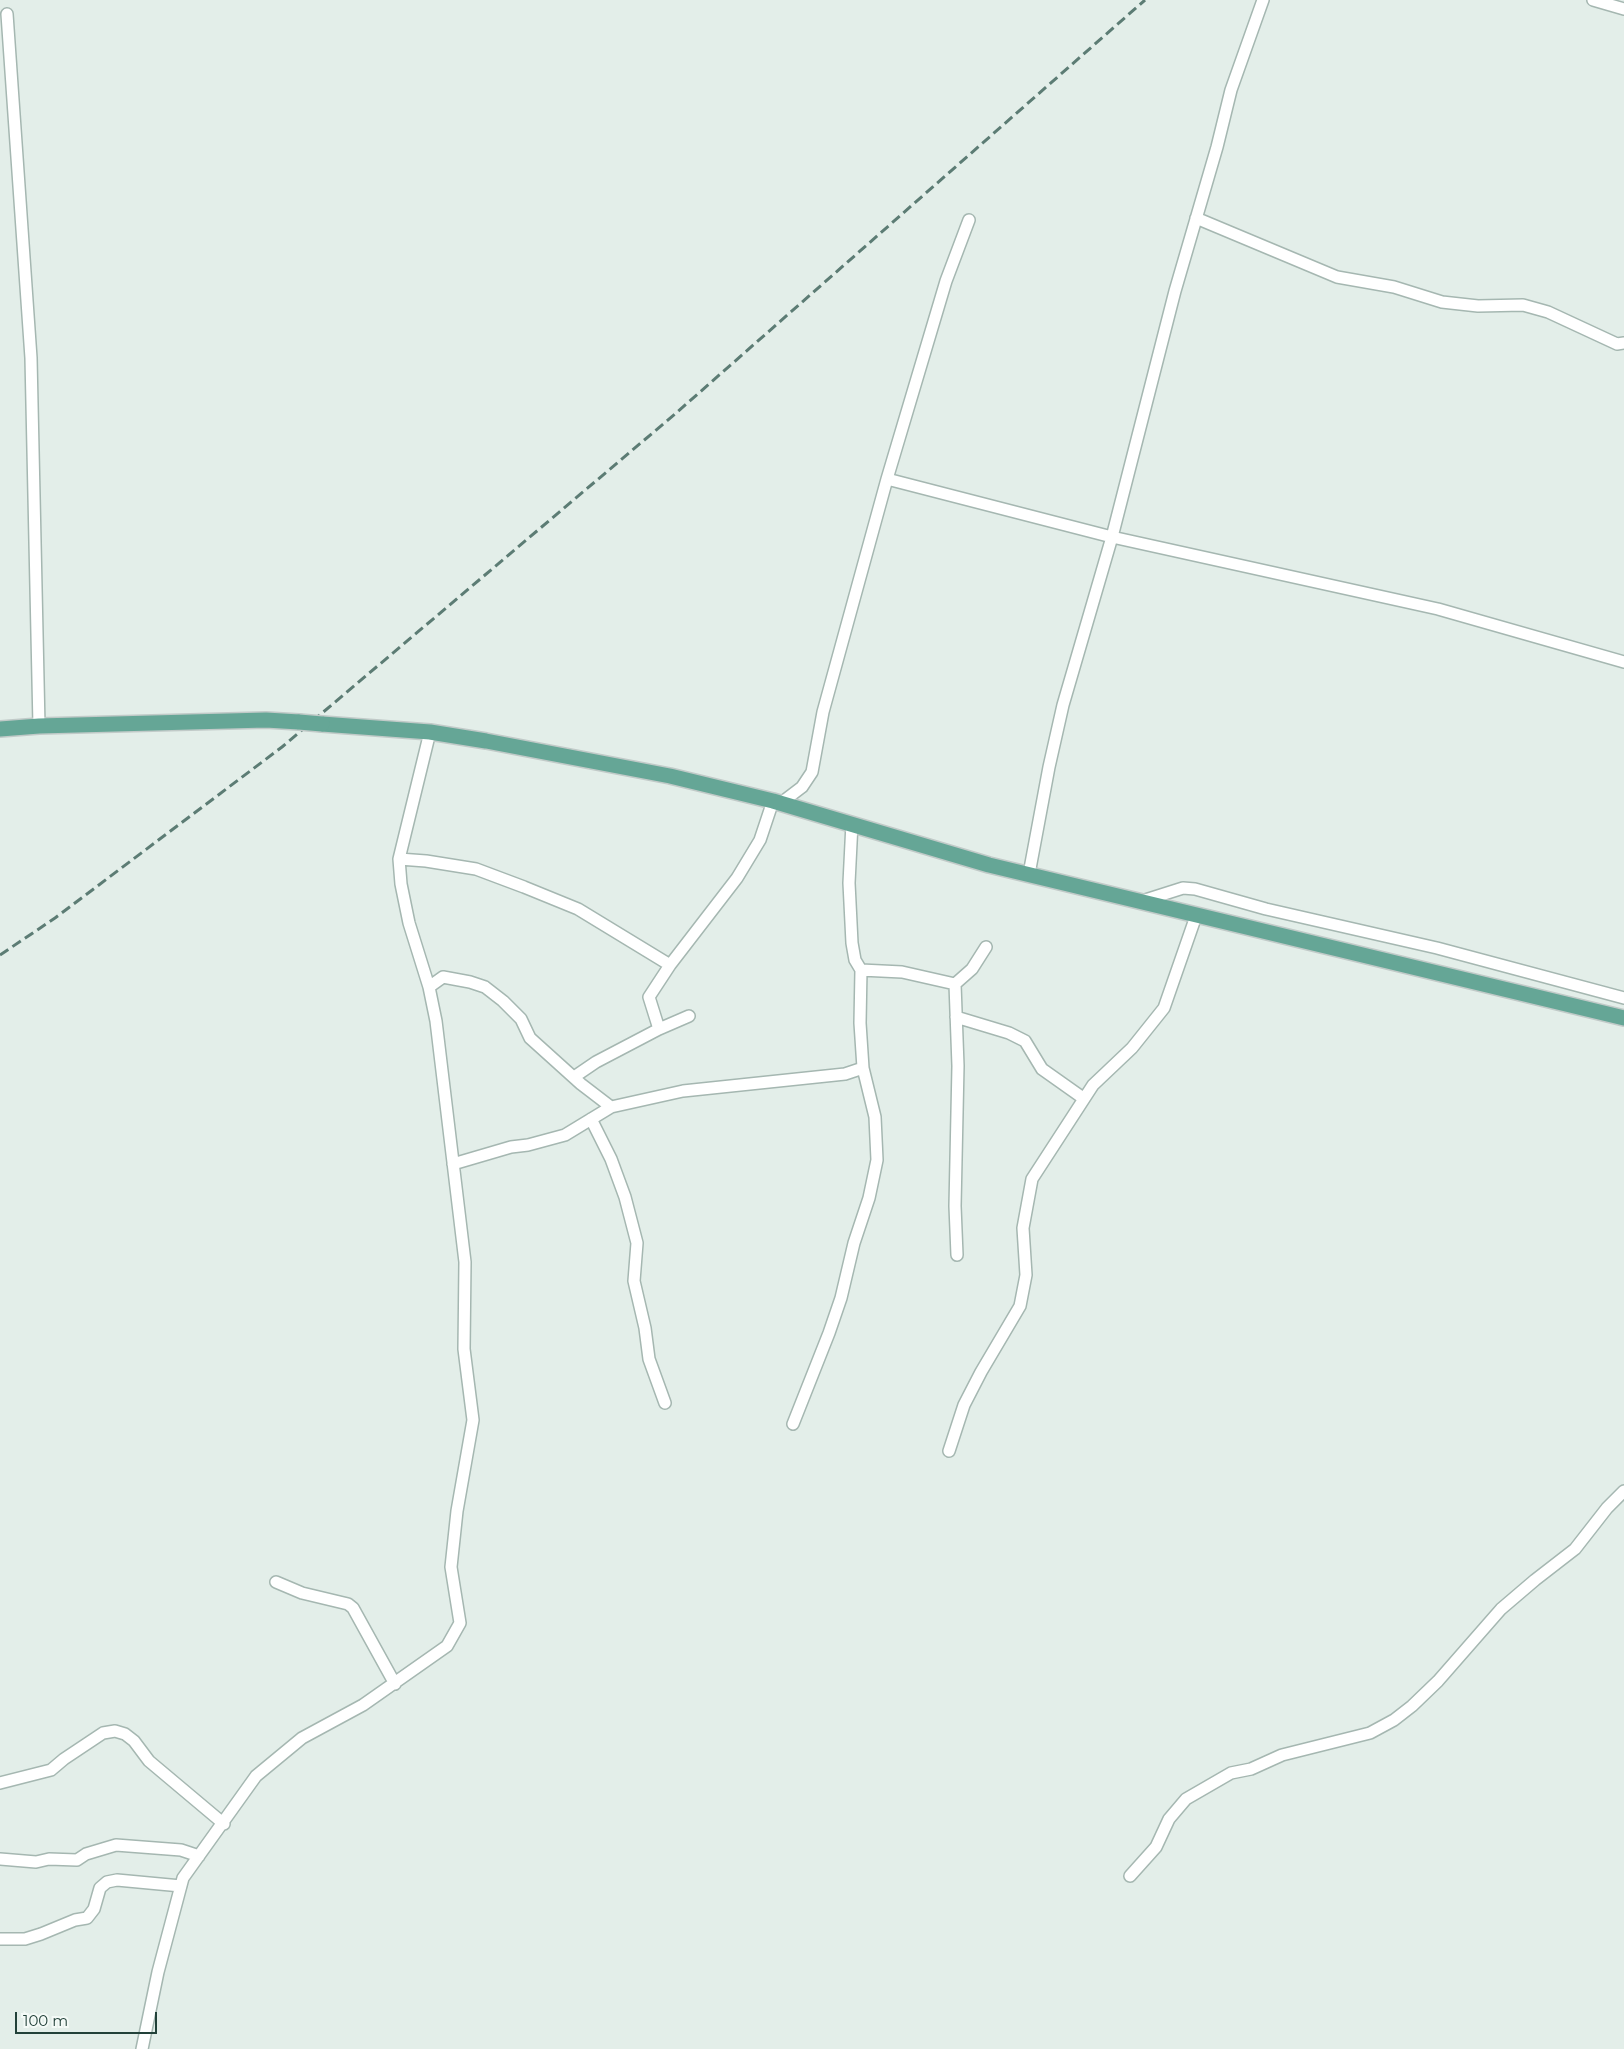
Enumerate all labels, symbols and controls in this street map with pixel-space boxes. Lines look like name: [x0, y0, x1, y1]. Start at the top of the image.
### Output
scale bar: [18, 2002, 160, 2034]
text: 100 m: [23, 2011, 68, 2030]

